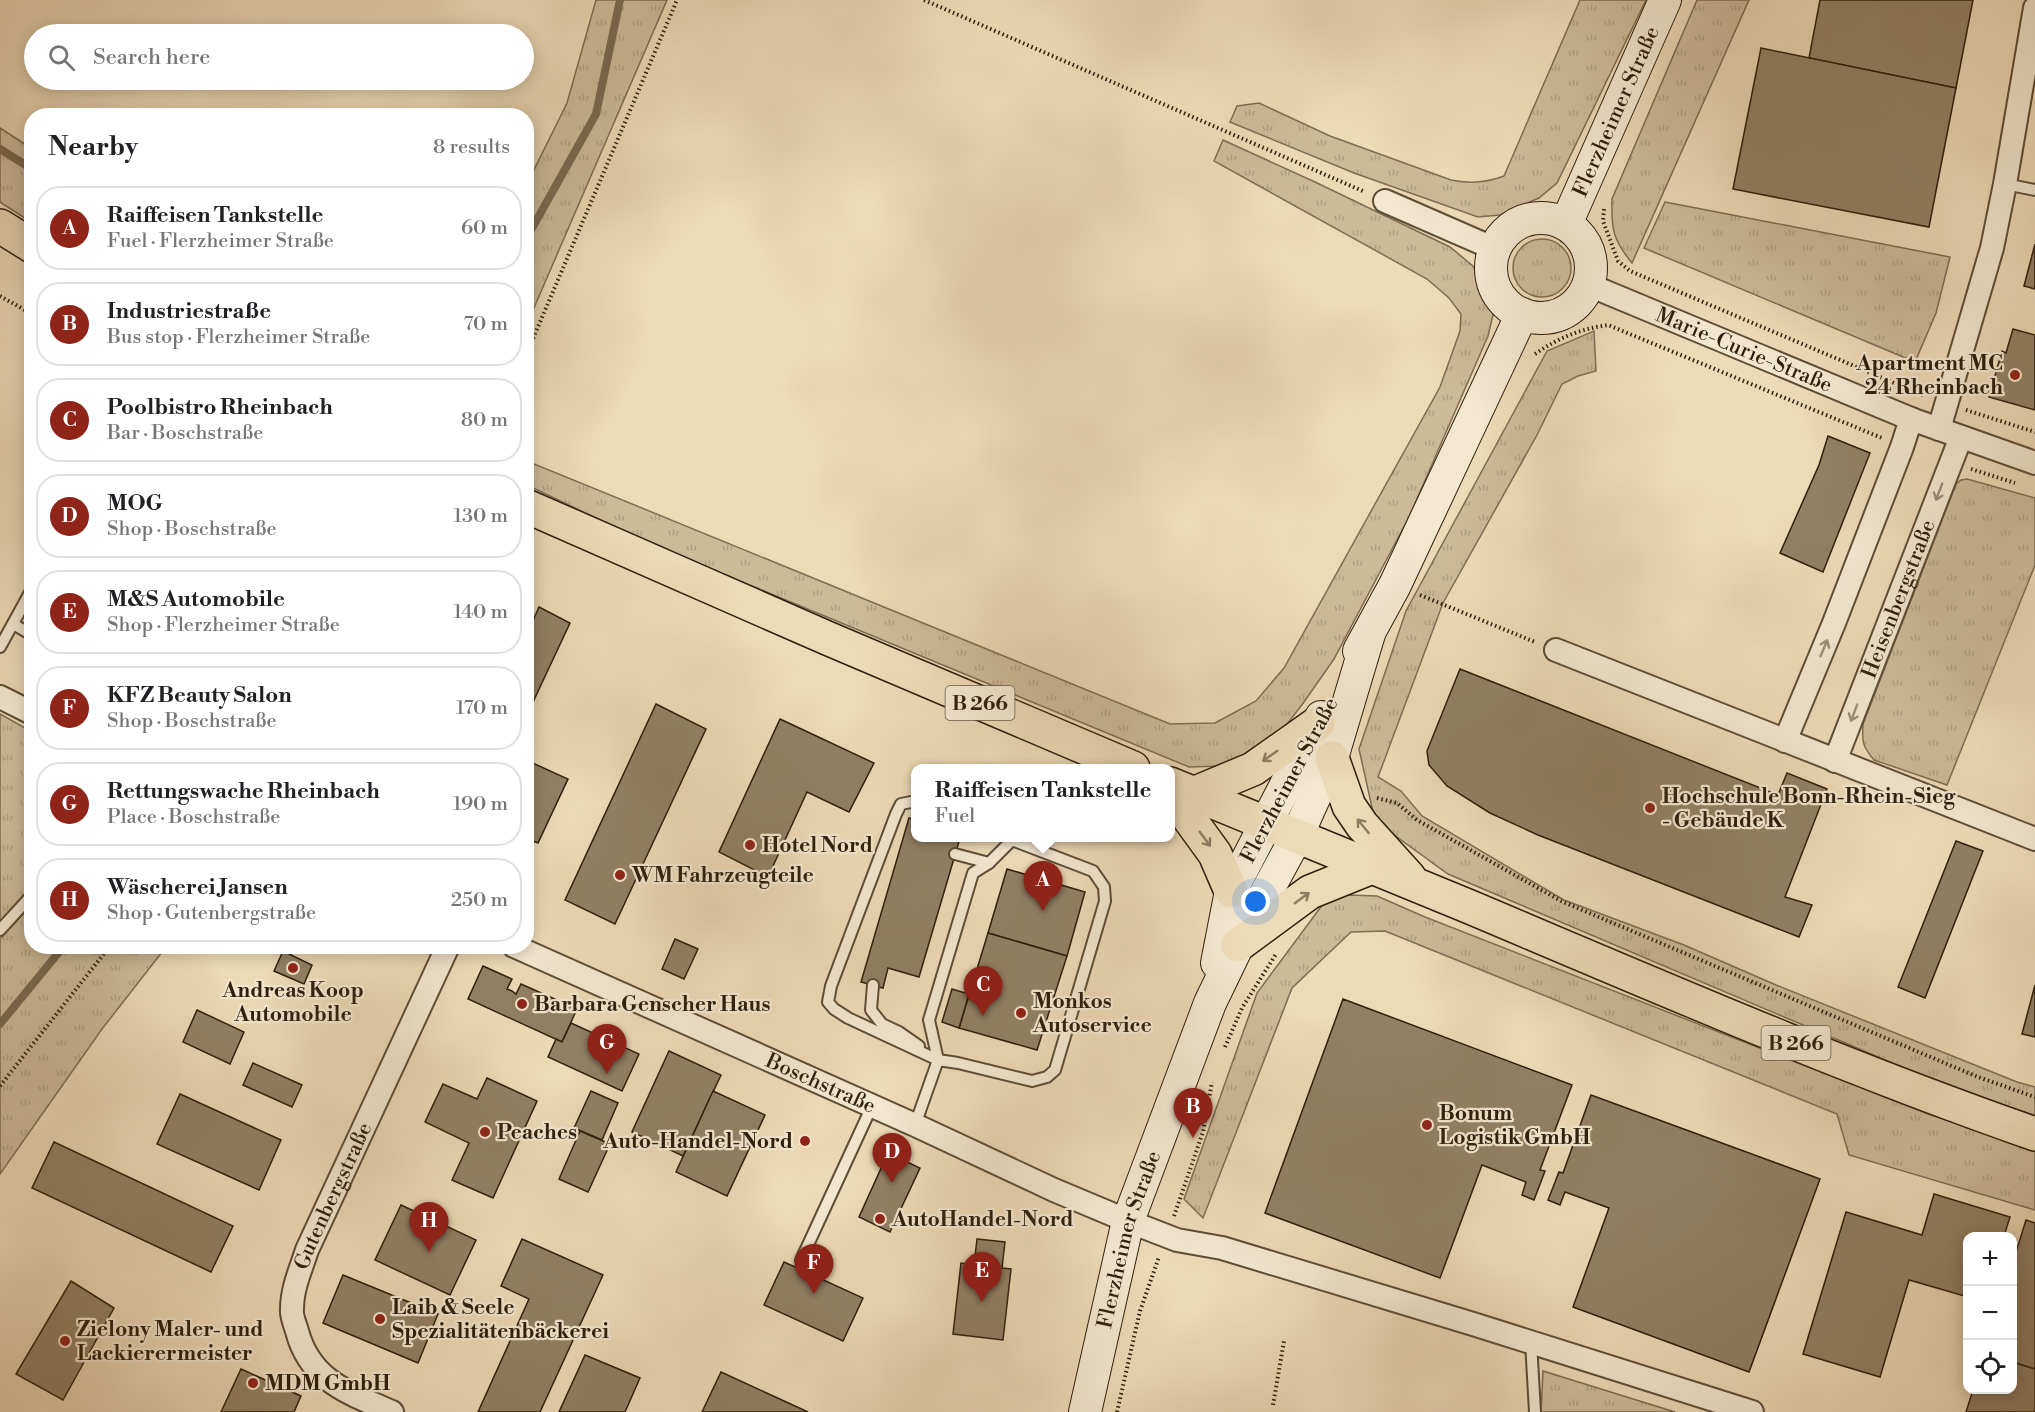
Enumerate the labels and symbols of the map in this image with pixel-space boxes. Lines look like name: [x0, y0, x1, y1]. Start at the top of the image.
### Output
street label: Flerzheimer Straße: [1568, 23, 1666, 201]
street label: Marie-Curie-Straße: [1652, 302, 1836, 399]
place label: Apartment MC 24 Rheinbach: [1855, 351, 2003, 401]
marker: Apartment MC 24 Rheinbach: [2008, 368, 2022, 382]
one-way arrow: [1933, 482, 1944, 500]
street label: Heisenbergstraße: [1856, 516, 1942, 682]
one-way arrow: [1819, 640, 1830, 658]
road number: B 266: [946, 686, 1014, 720]
street label: Flerzheimer Straße: [1235, 693, 1344, 868]
one-way arrow: [1847, 703, 1858, 721]
one-way arrow: [1262, 750, 1278, 762]
place label: Hochschule Bonn-Rhein-Sieg - Gebäude K: [1662, 784, 1956, 834]
marker: Hochschule Bonn-Rhein-Sieg - Gebäude K: [1643, 801, 1657, 815]
one-way arrow: [1357, 818, 1370, 834]
one-way arrow: [1198, 831, 1211, 847]
place label: Hotel Nord: [762, 833, 873, 859]
marker: Hotel Nord: [743, 838, 757, 852]
pin: A: [1024, 862, 1062, 911]
place label: WM Fahrzeugteile: [631, 863, 814, 889]
marker: WM Fahrzeugteile: [613, 868, 627, 882]
your location: [1241, 887, 1270, 916]
one-way arrow: [1294, 892, 1310, 904]
marker: Andreas Koop Automobile: [286, 961, 300, 975]
pin: C: [964, 966, 1002, 1016]
place label: Andreas Koop Automobile: [221, 978, 364, 1028]
place label: Monkos Autoservice: [1032, 989, 1152, 1039]
place label: Barbara Genscher Haus: [534, 992, 770, 1018]
marker: Barbara Genscher Haus: [515, 997, 529, 1011]
marker: Monkos Autoservice: [1014, 1006, 1028, 1020]
pin: G: [588, 1024, 626, 1074]
road number: B 266: [1762, 1026, 1830, 1060]
street label: Boschstraße: [761, 1048, 879, 1120]
pin: B: [1174, 1088, 1212, 1138]
place label: Bonum Logistik GmbH: [1439, 1101, 1591, 1151]
marker: Bonum Logistik GmbH: [1420, 1118, 1434, 1132]
street label: Gutenbergstraße: [289, 1119, 378, 1273]
place label: Peaches: [497, 1120, 577, 1146]
marker: Peaches: [478, 1125, 492, 1139]
place label: Auto-Handel-Nord: [602, 1129, 793, 1155]
marker: Auto-Handel-Nord: [798, 1134, 812, 1148]
pin: D: [872, 1134, 912, 1183]
street label: Flerzheimer Straße: [1092, 1147, 1167, 1331]
pin: H: [410, 1202, 448, 1252]
place label: AutoHandel-Nord: [891, 1207, 1074, 1233]
marker: AutoHandel-Nord: [873, 1212, 887, 1226]
pin: F: [794, 1244, 834, 1294]
pin: E: [962, 1252, 1002, 1302]
place label: Laib & Seele Spezialitätenbäckerei: [392, 1295, 609, 1345]
marker: Laib & Seele Spezialitätenbäckerei: [373, 1312, 387, 1326]
place label: Zielony Maler- und Lackierermeister: [77, 1317, 263, 1367]
marker: Zielony Maler- und Lackierermeister: [58, 1334, 72, 1348]
place label: MDM GmbH: [265, 1371, 391, 1397]
marker: MDM GmbH: [246, 1376, 260, 1390]

